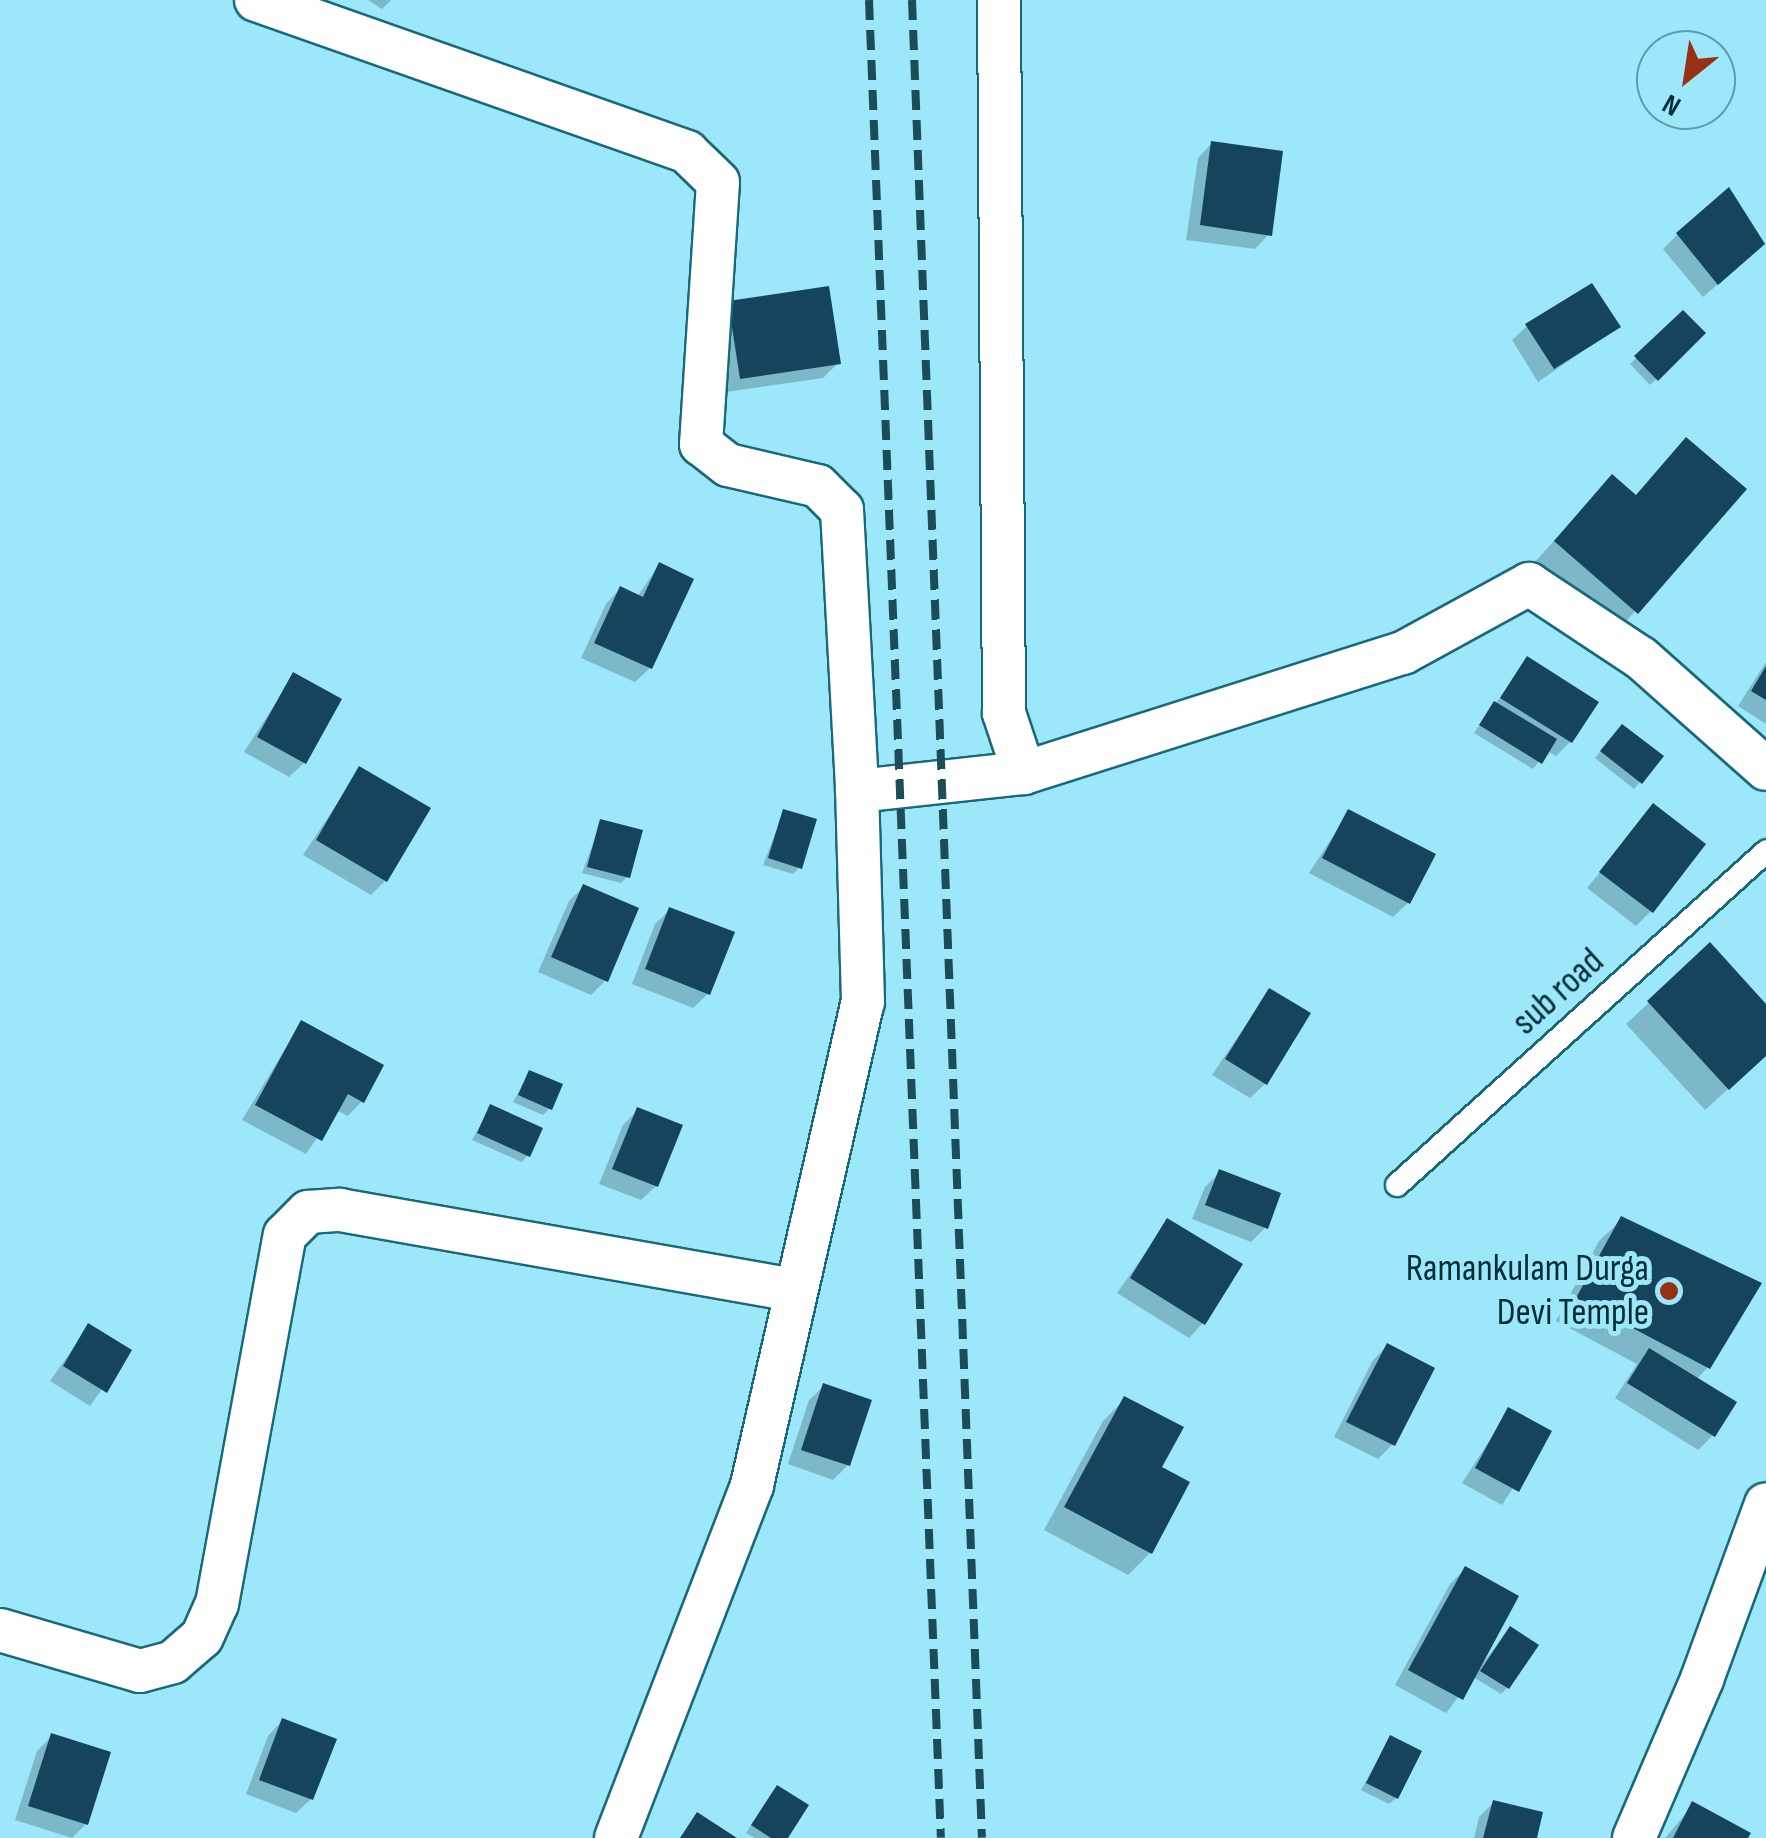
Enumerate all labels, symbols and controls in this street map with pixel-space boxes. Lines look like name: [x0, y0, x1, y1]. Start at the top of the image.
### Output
north arrow: [1636, 30, 1736, 130]
text: N: [1657, 87, 1686, 123]
street label: sub road: [1503, 939, 1613, 1045]
place label: Ramankulam Durga Devi Temple: [1406, 1246, 1649, 1336]
marker: Ramankulam Durga Devi Temple: [1658, 1280, 1680, 1302]

